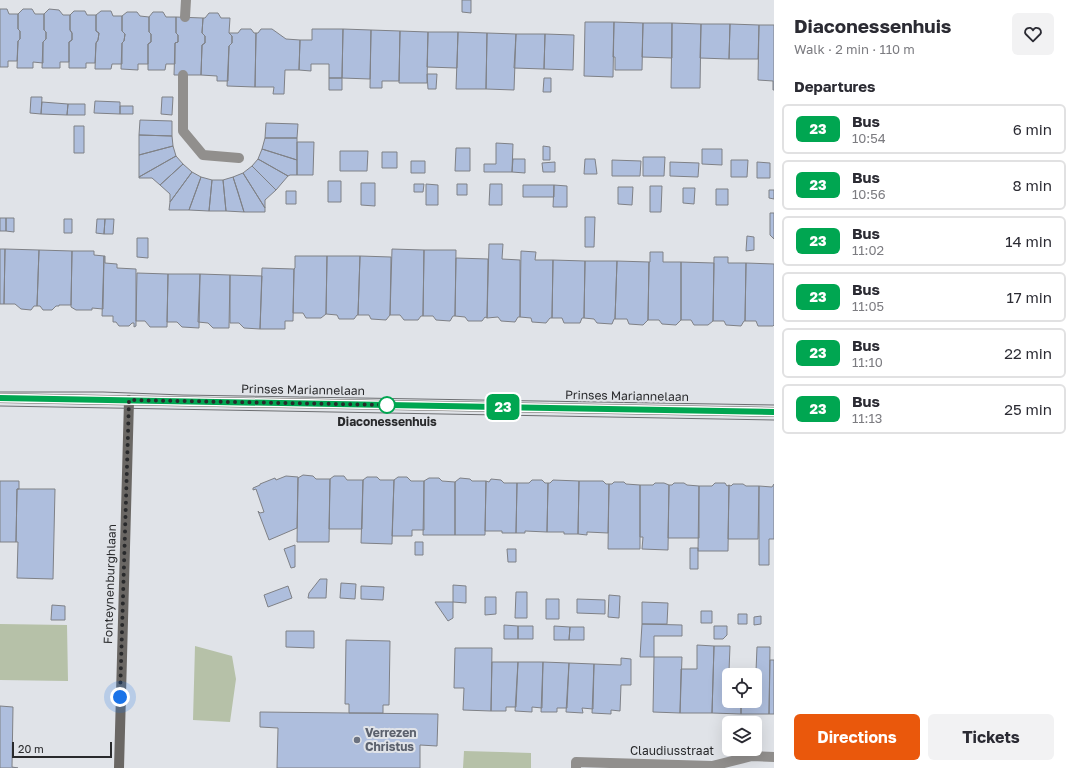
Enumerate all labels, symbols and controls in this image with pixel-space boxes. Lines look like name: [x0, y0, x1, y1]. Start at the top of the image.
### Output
button: heart: [1012, 13, 1054, 55]
text: Diaconessenhuis: [794, 14, 951, 37]
text: Walk · 2 min · 110 m: [794, 41, 915, 57]
text: Departures: [794, 77, 875, 95]
text: Bus: [852, 112, 880, 130]
text: 23: [809, 120, 827, 137]
text: 6 min: [1013, 120, 1052, 138]
text: 10:54: [852, 130, 886, 146]
text: Bus: [852, 168, 880, 186]
text: 23: [809, 176, 827, 193]
text: 8 min: [1013, 176, 1052, 194]
text: 10:56: [852, 186, 886, 202]
text: Bus: [852, 224, 880, 242]
text: 23: [809, 232, 827, 249]
text: 14 min: [1005, 232, 1052, 250]
text: 11:02: [852, 242, 884, 258]
text: Bus: [852, 280, 880, 298]
text: 23: [809, 288, 827, 305]
text: 17 min: [1007, 288, 1052, 306]
text: 11:05: [852, 298, 884, 314]
text: Bus: [852, 336, 880, 354]
text: 23: [809, 344, 827, 361]
text: 22 min: [1004, 344, 1052, 362]
text: 11:10: [852, 354, 883, 370]
street label: Prinses Mariannelaan: [241, 381, 365, 398]
street label: Prinses Mariannelaan: [565, 387, 689, 404]
text: Bus: [852, 392, 880, 410]
line badge: 23: [485, 394, 521, 420]
marker: Diaconessenhuis: [378, 396, 396, 414]
text: 23: [494, 398, 512, 415]
text: 23: [809, 400, 827, 417]
text: 25 min: [1004, 400, 1052, 418]
text: 11:13: [852, 410, 882, 426]
place label: Diaconessenhuis: [337, 414, 437, 429]
street label: Fonteynenburghlaan: [100, 524, 119, 644]
map controls: [722, 668, 762, 756]
button: locate: [722, 668, 762, 708]
your location: [110, 687, 130, 707]
button: Directions: [794, 714, 920, 760]
button: Tickets: [928, 714, 1054, 760]
button: layers: [722, 716, 762, 756]
place label: Verrezen Christus: [365, 725, 417, 754]
marker: Verrezen Christus: [352, 735, 362, 745]
scale bar: [12, 740, 112, 759]
text: 20 m: [18, 742, 44, 755]
street label: Claudiusstraat: [630, 743, 714, 758]

